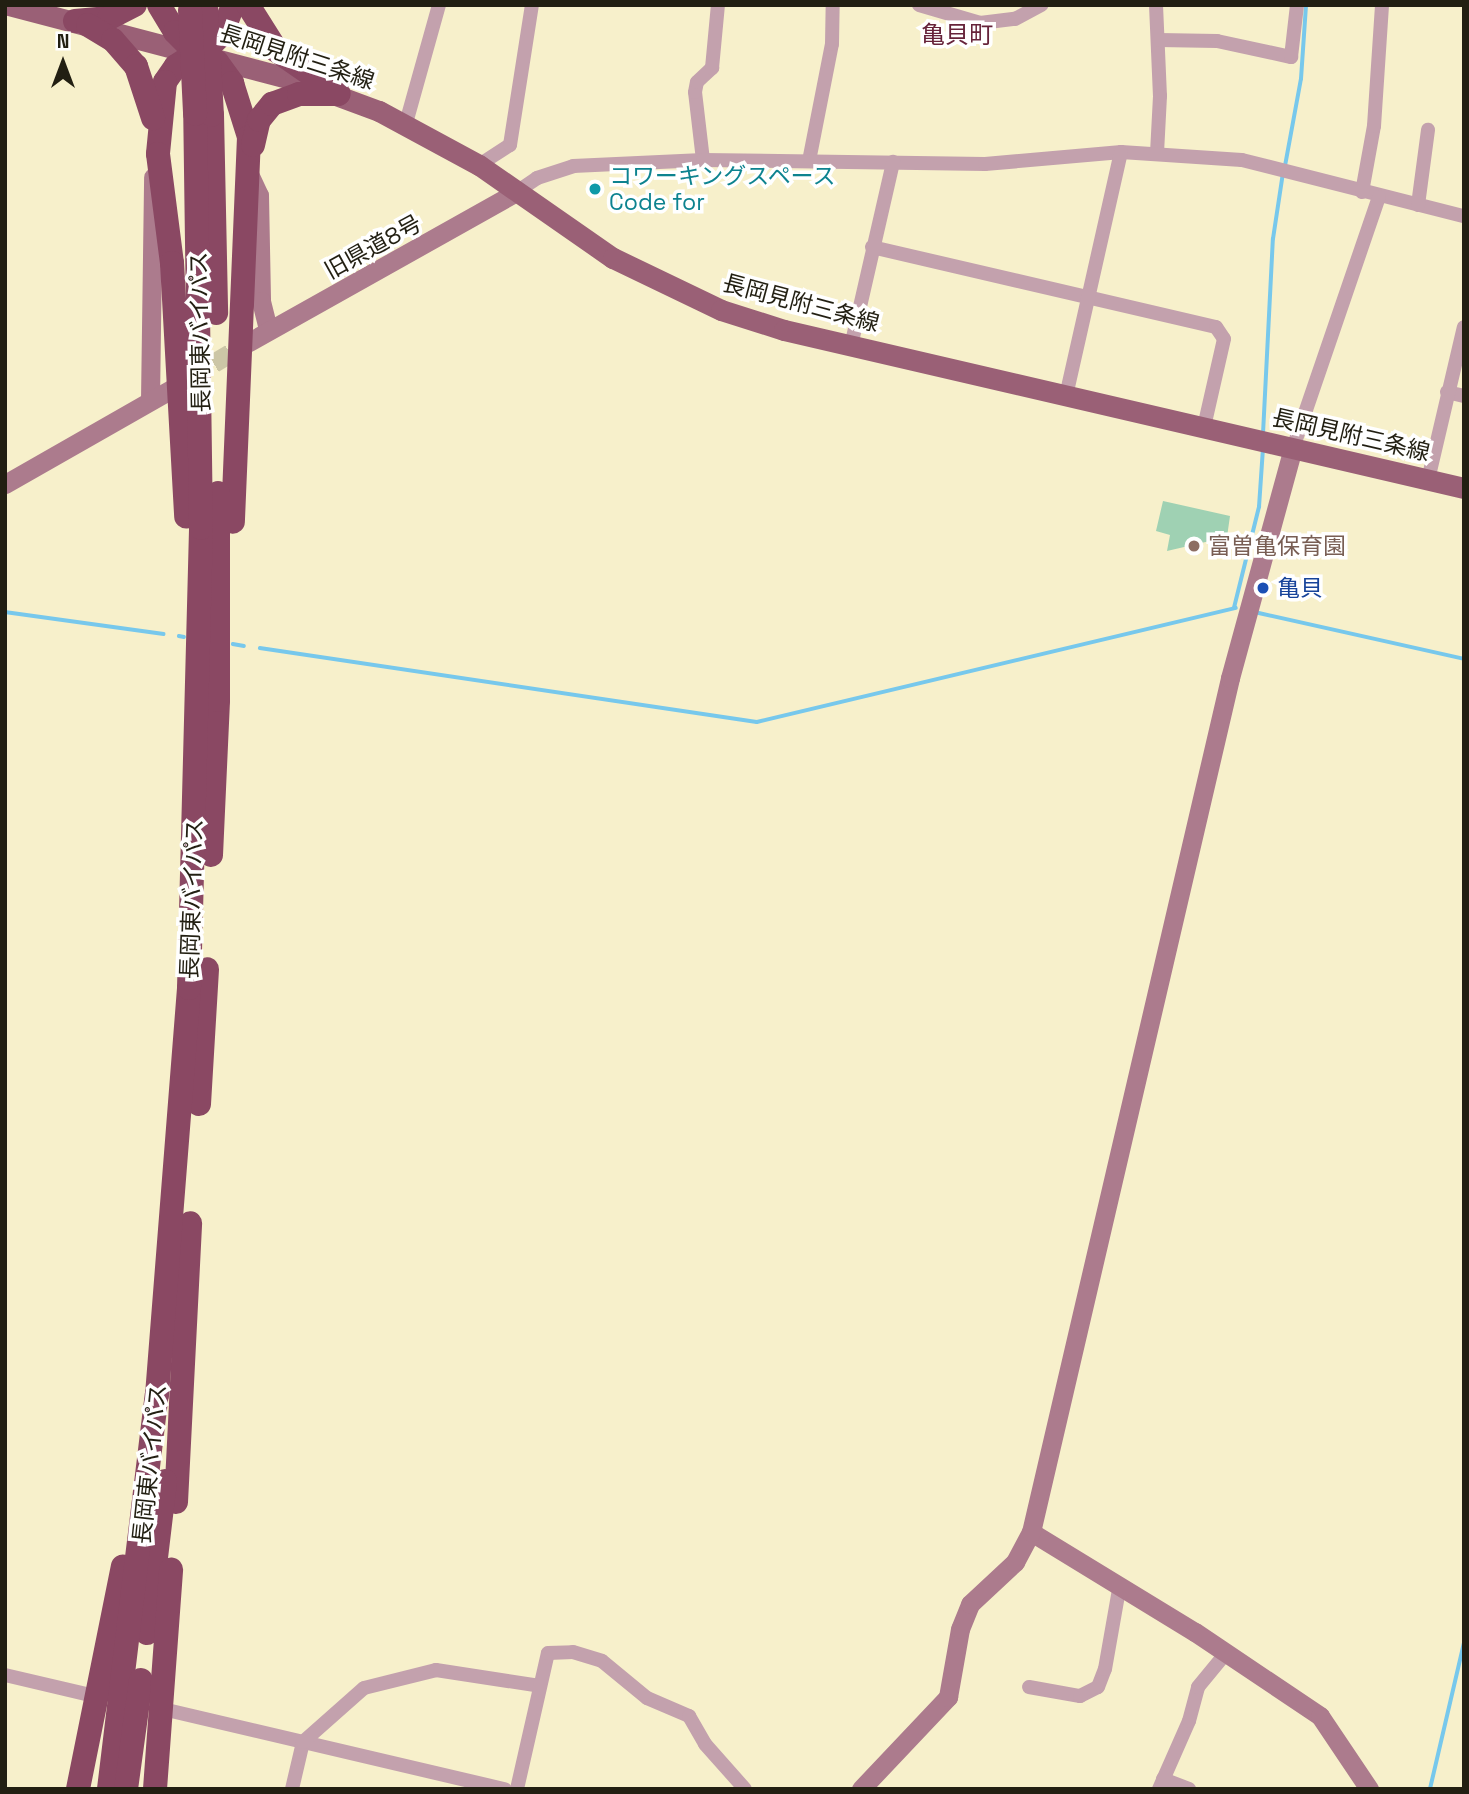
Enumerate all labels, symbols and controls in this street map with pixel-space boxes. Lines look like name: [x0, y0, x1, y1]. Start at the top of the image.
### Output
street label: 長岡見附三条線: [216, 19, 378, 95]
district label: 亀貝町: [921, 21, 993, 49]
north arrow: [28, 28, 98, 98]
text: N: [57, 29, 69, 54]
place label: コワーキングスペース Code for: [609, 162, 839, 216]
marker: コワーキングスペース Code for: [587, 181, 603, 197]
street label: 旧県道8号: [320, 209, 426, 285]
street label: 長岡東バイパス: [185, 251, 215, 413]
street label: 長岡見附三条線: [720, 269, 882, 337]
street label: 長岡見附三条線: [1269, 403, 1433, 467]
place label: 富曽亀保育園: [1208, 532, 1346, 560]
marker: 富曽亀保育園: [1186, 538, 1202, 554]
place label: 亀貝: [1277, 574, 1323, 602]
marker: 亀貝: [1255, 580, 1271, 596]
street label: 長岡東バイパス: [175, 818, 209, 980]
street label: 長岡東バイパス: [128, 1382, 172, 1546]

